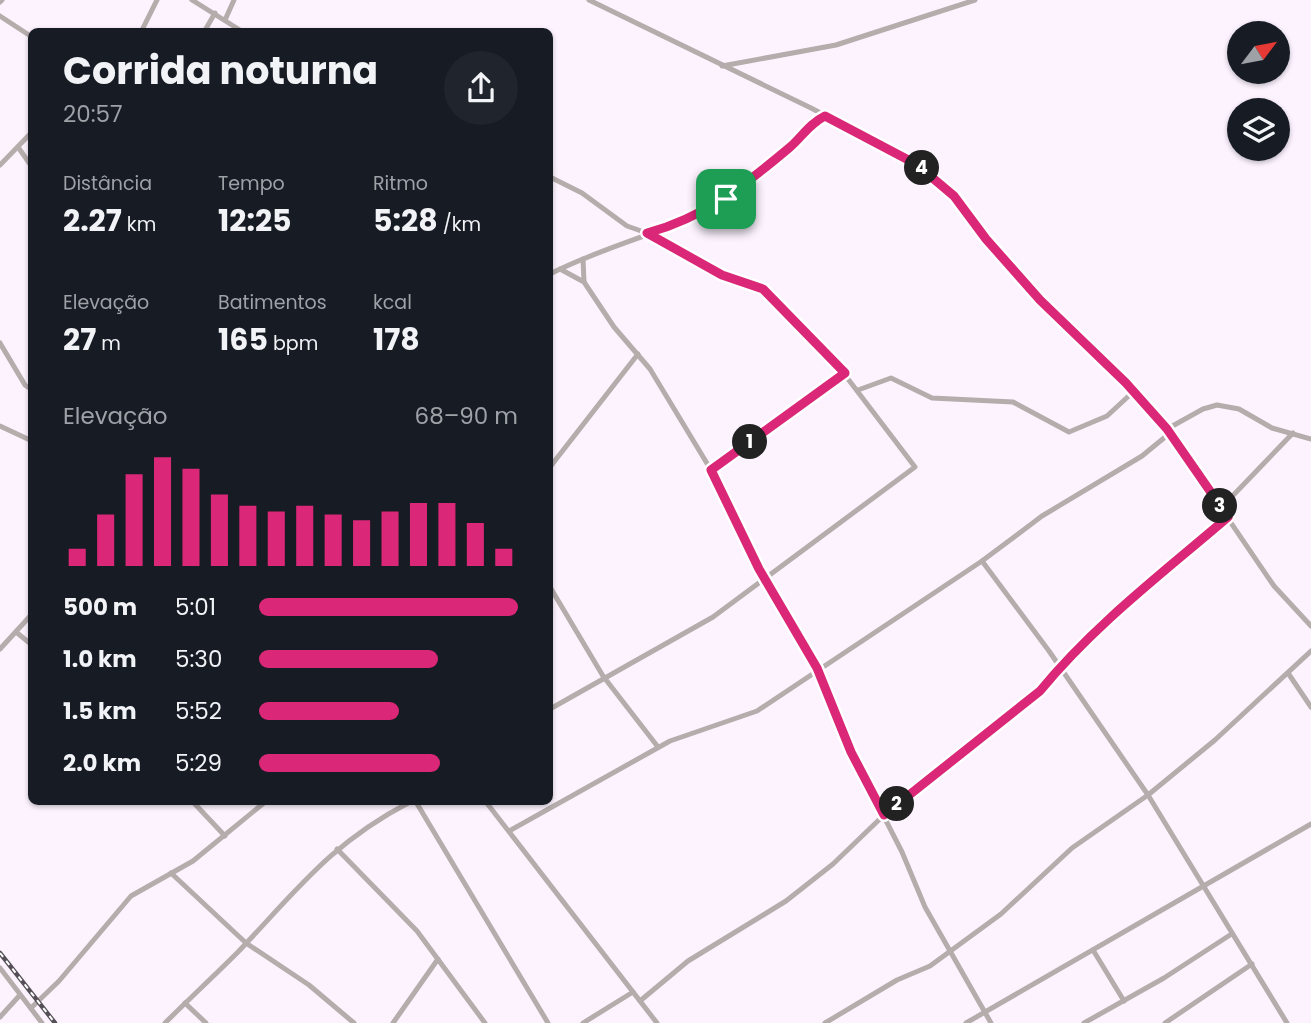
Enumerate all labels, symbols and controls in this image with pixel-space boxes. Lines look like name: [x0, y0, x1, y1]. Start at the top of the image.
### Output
north arrow: [1227, 21, 1290, 84]
map controls: [1227, 21, 1290, 161]
text: Corrida noturna: [63, 44, 378, 97]
button: share: [444, 51, 518, 125]
text: 20:57: [63, 98, 123, 130]
button: layers: [1227, 98, 1290, 161]
pin: 4: [904, 150, 940, 186]
text: 4: [915, 154, 928, 181]
pin: [696, 169, 756, 229]
text: Distância: [63, 170, 152, 197]
text: Tempo: [218, 170, 285, 197]
text: Ritmo: [373, 170, 428, 197]
icon: arrive: [707, 180, 745, 218]
text: 2.27: [63, 199, 122, 242]
text: 12:25: [218, 199, 292, 242]
text: 5:28: [373, 199, 438, 242]
text: km: [122, 211, 156, 238]
text: /km: [438, 211, 481, 238]
text: Elevação: [63, 289, 149, 316]
text: Batimentos: [218, 289, 327, 316]
text: kcal: [373, 289, 412, 316]
text: 27: [63, 318, 96, 361]
text: 165: [218, 318, 268, 361]
text: 178: [373, 318, 420, 361]
text: m: [96, 330, 121, 357]
text: bpm: [268, 330, 318, 357]
text: Elevação: [63, 400, 167, 432]
text: 68–90 m: [415, 400, 518, 432]
pin: 1: [732, 424, 768, 460]
text: 1: [746, 428, 753, 455]
pin: 3: [1202, 489, 1238, 524]
text: 3: [1214, 492, 1225, 519]
text: 500 m: [63, 591, 137, 623]
text: 5:01: [175, 591, 216, 623]
text: 1.0 km: [63, 643, 137, 675]
text: 5:30: [175, 643, 222, 675]
text: 1.5 km: [63, 695, 137, 727]
text: 5:52: [175, 695, 222, 727]
text: 2.0 km: [63, 747, 141, 779]
text: 5:29: [175, 747, 222, 779]
pin: 2: [880, 786, 914, 822]
text: 2: [891, 790, 902, 817]

